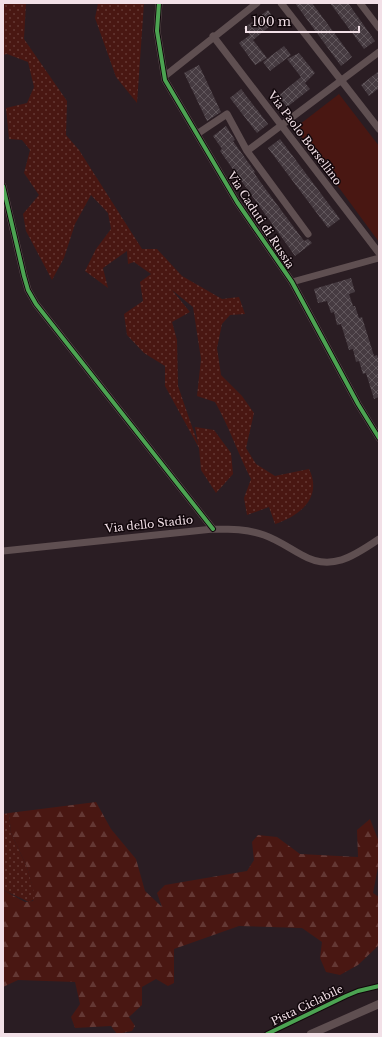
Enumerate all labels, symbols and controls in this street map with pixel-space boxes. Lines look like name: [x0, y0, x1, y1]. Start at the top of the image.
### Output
scale bar: [246, 8, 359, 34]
text: 100 m: [252, 14, 291, 29]
street label: Via Paolo Borsellino: [265, 88, 345, 188]
street label: Via Caduti di Russia: [224, 168, 298, 272]
street label: Via dello Stadio: [103, 512, 194, 536]
street label: Pista Ciclabile: [269, 981, 345, 1029]

